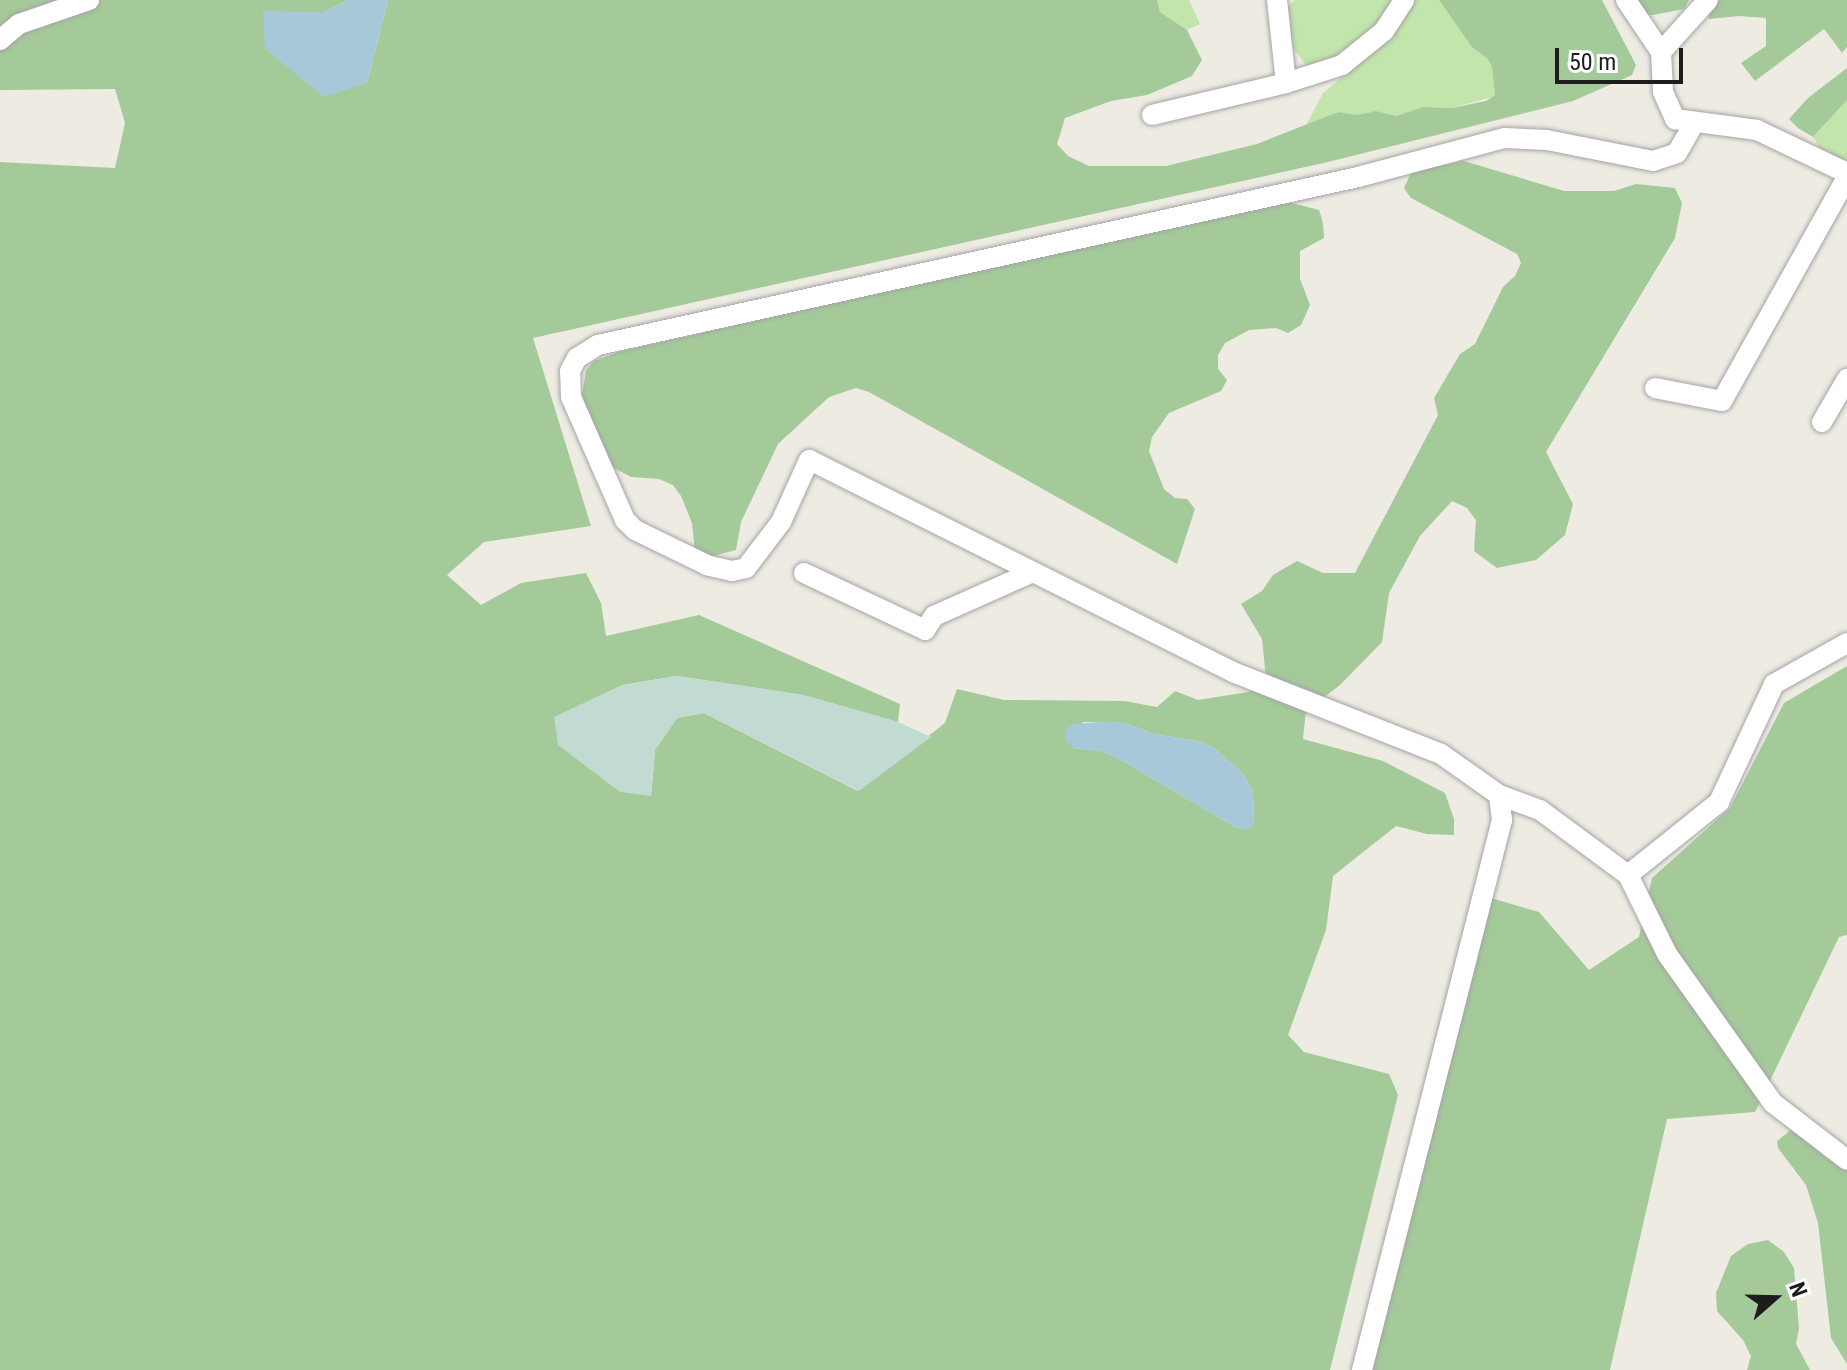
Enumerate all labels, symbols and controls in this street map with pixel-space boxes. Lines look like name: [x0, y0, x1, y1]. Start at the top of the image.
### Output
scale bar: [1559, 32, 1687, 82]
text: 50 m: [1569, 48, 1616, 76]
north arrow: [1735, 1258, 1815, 1338]
text: N: [1784, 1279, 1812, 1300]

